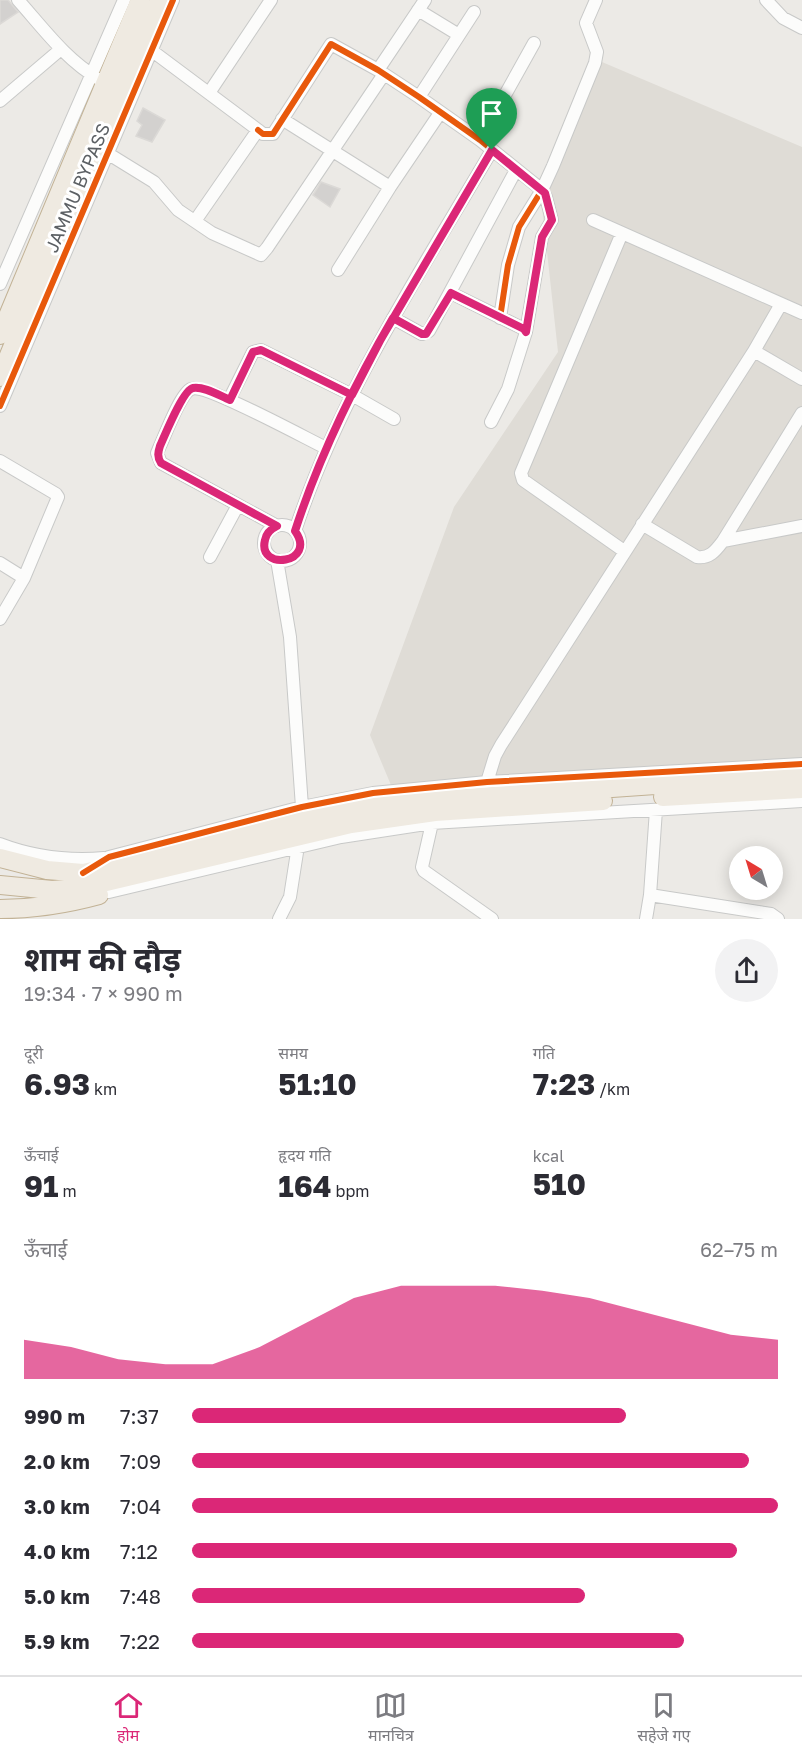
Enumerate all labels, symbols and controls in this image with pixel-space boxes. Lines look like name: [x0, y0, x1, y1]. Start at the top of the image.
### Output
pin: [466, 88, 517, 150]
icon: arrive: [475, 97, 508, 130]
street label: JAMMU BYPASS: [40, 120, 114, 256]
north arrow: [729, 846, 783, 900]
map controls: [729, 846, 783, 900]
text: शाम की दौड़: [24, 939, 181, 978]
button: share: [715, 939, 778, 1002]
text: 19:34 · 7 × 990 m: [24, 981, 183, 1005]
text: दूरी: [24, 1043, 43, 1063]
text: समय: [278, 1043, 308, 1063]
text: गति: [533, 1043, 555, 1063]
text: 6.93: [24, 1066, 90, 1102]
text: 51:10: [278, 1066, 357, 1102]
text: 7:23: [533, 1066, 595, 1102]
text: km: [90, 1079, 117, 1099]
text: /km: [595, 1079, 630, 1099]
text: ऊँचाई: [24, 1145, 59, 1165]
text: हृदय गति: [278, 1145, 331, 1165]
text: kcal: [533, 1146, 564, 1166]
text: 510: [533, 1166, 586, 1202]
text: 91: [24, 1168, 59, 1204]
text: 164: [278, 1168, 332, 1204]
text: m: [59, 1181, 77, 1201]
text: bpm: [332, 1181, 369, 1201]
text: ऊँचाई: [24, 1237, 67, 1261]
text: 62–75 m: [700, 1237, 778, 1261]
text: 990 m: [24, 1404, 85, 1428]
text: 7:37: [120, 1404, 159, 1428]
text: 2.0 km: [24, 1449, 90, 1473]
text: 7:09: [120, 1449, 161, 1473]
text: 3.0 km: [24, 1494, 90, 1518]
text: 7:04: [120, 1494, 161, 1518]
text: 4.0 km: [24, 1539, 90, 1563]
text: 7:12: [120, 1539, 158, 1563]
text: 5.0 km: [24, 1584, 90, 1608]
text: 7:48: [120, 1584, 161, 1608]
text: 5.9 km: [24, 1629, 89, 1653]
text: 7:22: [120, 1629, 160, 1653]
tab: होम: [112, 1689, 145, 1748]
tab: मानचित्र: [368, 1689, 414, 1748]
tab: सहेजे गए: [637, 1689, 690, 1748]

